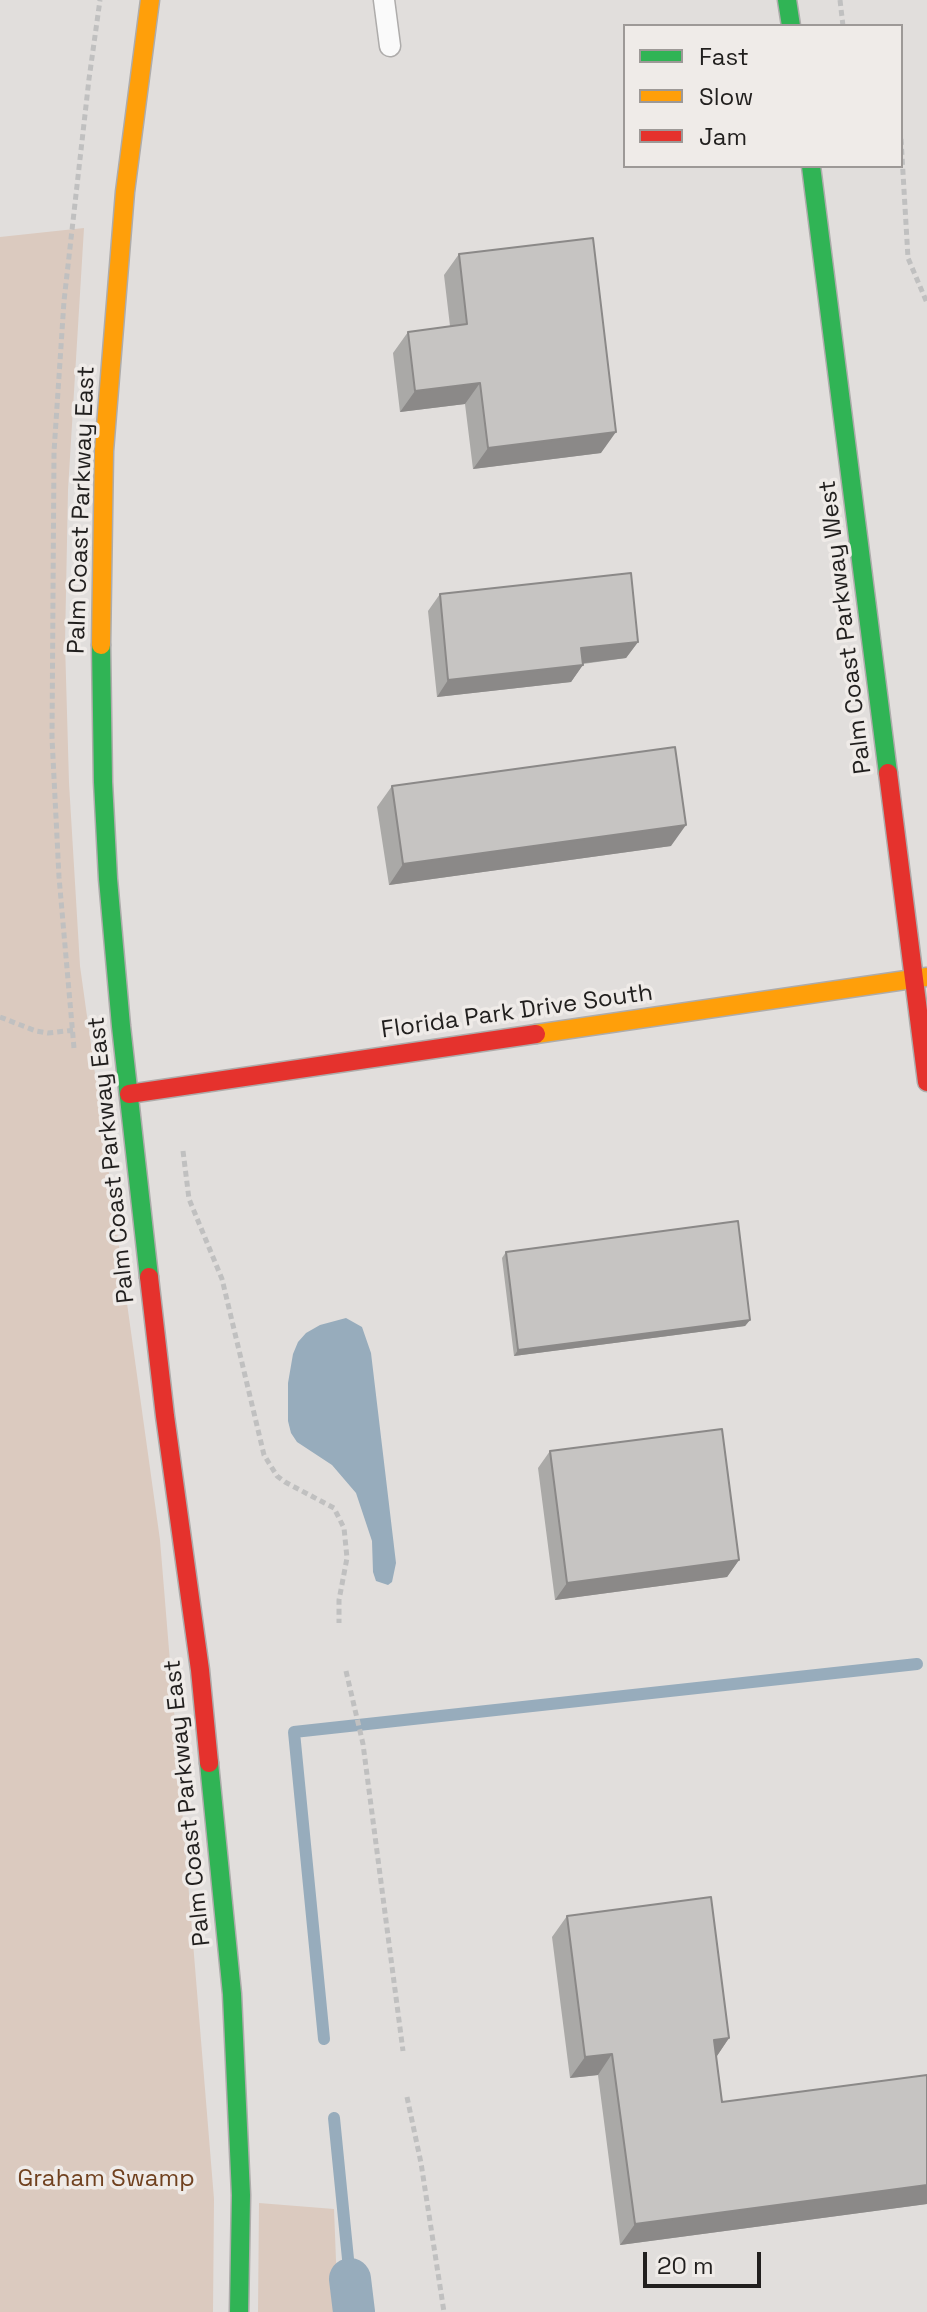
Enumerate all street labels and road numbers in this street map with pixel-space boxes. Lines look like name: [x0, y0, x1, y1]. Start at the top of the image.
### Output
street label: Palm Coast Parkway East: [63, 366, 101, 654]
street label: Palm Coast Parkway West: [814, 478, 878, 776]
street label: Florida Park Drive South: [379, 979, 655, 1045]
street label: Palm Coast Parkway East: [83, 1015, 141, 1305]
street label: Palm Coast Parkway East: [159, 1658, 217, 1948]

